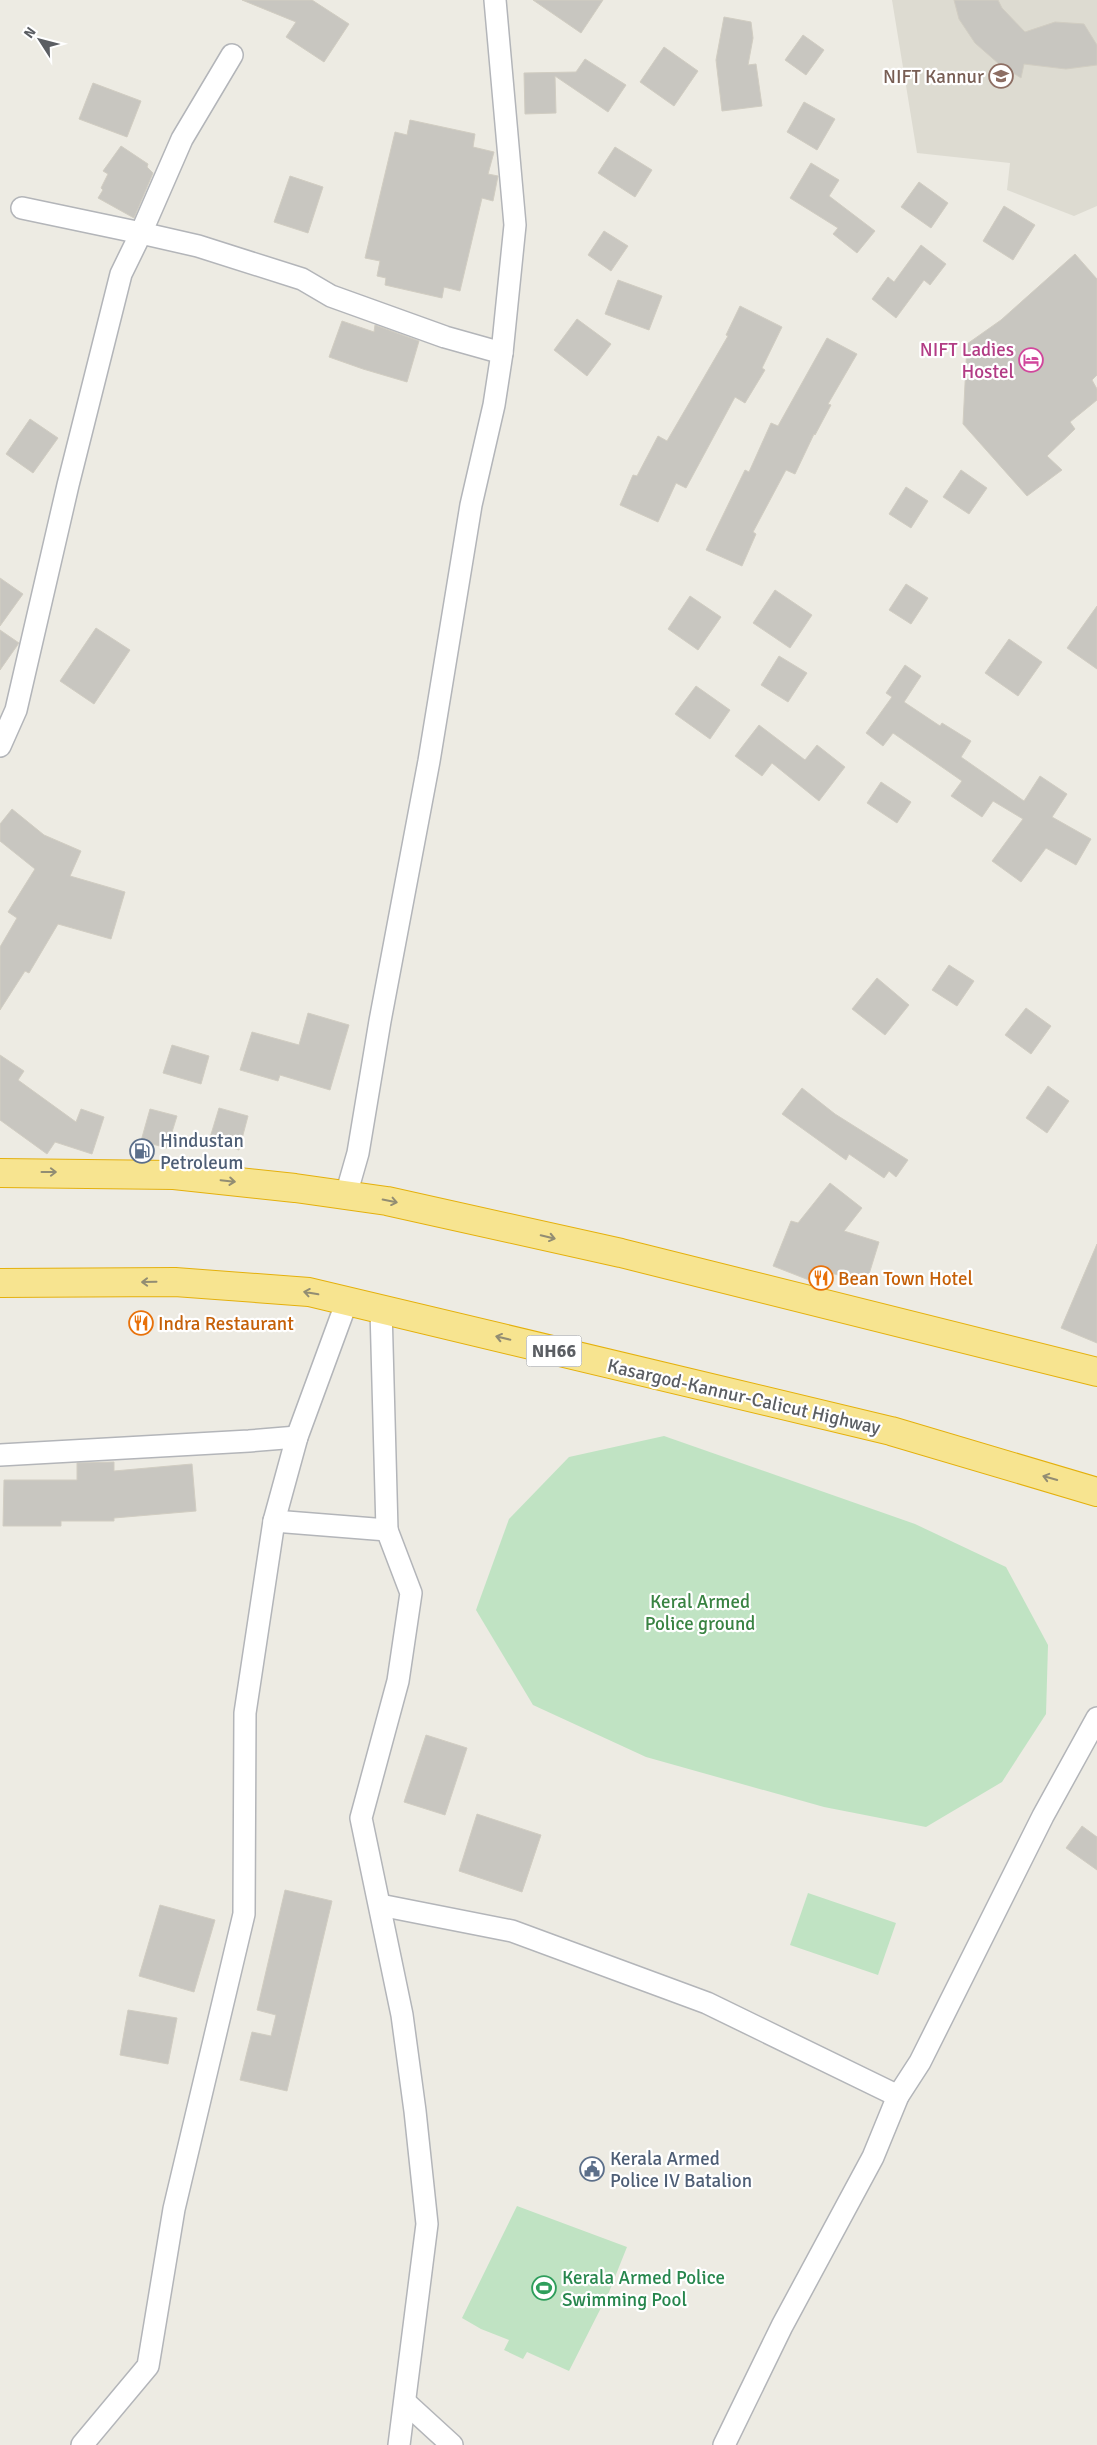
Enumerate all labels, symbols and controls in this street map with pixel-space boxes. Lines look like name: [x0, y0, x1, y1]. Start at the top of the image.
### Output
north arrow: [15, 15, 65, 65]
text: N: [20, 24, 40, 42]
school or university icon: NIFT Kannur: [988, 63, 1014, 89]
place label: NIFT Kannur: [883, 65, 984, 89]
place label: NIFT Ladies Hostel: [920, 338, 1014, 384]
hotel icon: NIFT Ladies Hostel: [1018, 347, 1044, 373]
place label: Hindustan Petroleum: [160, 1129, 244, 1175]
fuel station icon: Hindustan Petroleum: [129, 1138, 155, 1164]
one-way arrow: [40, 1168, 56, 1177]
one-way arrow: [220, 1176, 236, 1186]
one-way arrow: [381, 1197, 397, 1207]
one-way arrow: [540, 1233, 556, 1242]
restaurant icon: Bean Town Hotel: [808, 1265, 834, 1291]
place label: Bean Town Hotel: [838, 1267, 973, 1291]
one-way arrow: [141, 1277, 157, 1287]
one-way arrow: [303, 1288, 319, 1298]
restaurant icon: Indra Restaurant: [128, 1310, 154, 1336]
place label: Indra Restaurant: [158, 1312, 294, 1336]
one-way arrow: [495, 1333, 511, 1342]
road number: NH66: [526, 1335, 582, 1366]
street label: Kasargod-Kannur-Calicut Highway: [605, 1354, 883, 1440]
one-way arrow: [1043, 1472, 1059, 1482]
park label: Keral Armed Police ground: [645, 1590, 755, 1636]
place label: Kerala Armed Police IV Batalion: [610, 2147, 752, 2193]
public building icon: Kerala Armed Police IV Batalion: [579, 2156, 605, 2182]
place label: Kerala Armed Police Swimming Pool: [562, 2266, 725, 2312]
sports icon: Kerala Armed Police Swimming Pool: [531, 2275, 557, 2301]

